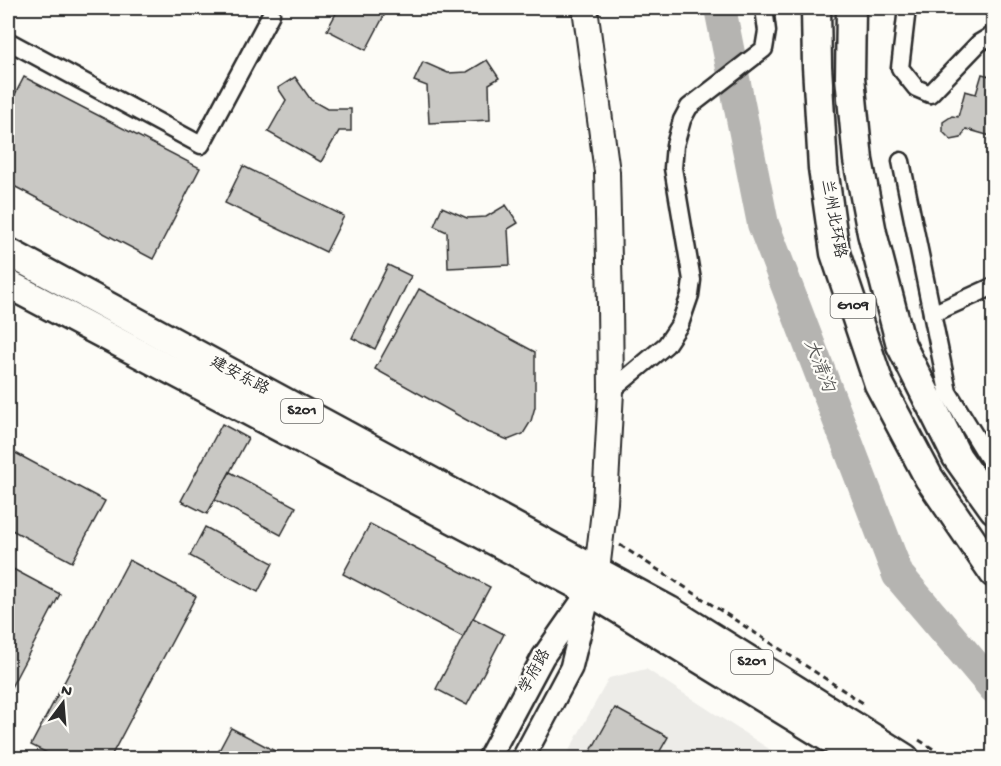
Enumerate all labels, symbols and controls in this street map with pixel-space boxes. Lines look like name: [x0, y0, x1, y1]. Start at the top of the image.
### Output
street label: 兰州北环路: [816, 178, 850, 260]
road number: G109: [830, 294, 876, 318]
water label: 大清沟: [799, 337, 839, 397]
street label: 建安东路: [206, 352, 273, 400]
road number: S201: [281, 399, 323, 423]
street label: 学府路: [514, 645, 556, 698]
road number: S201: [731, 650, 773, 674]
north arrow: [33, 673, 93, 733]
text: N: [59, 681, 74, 703]

